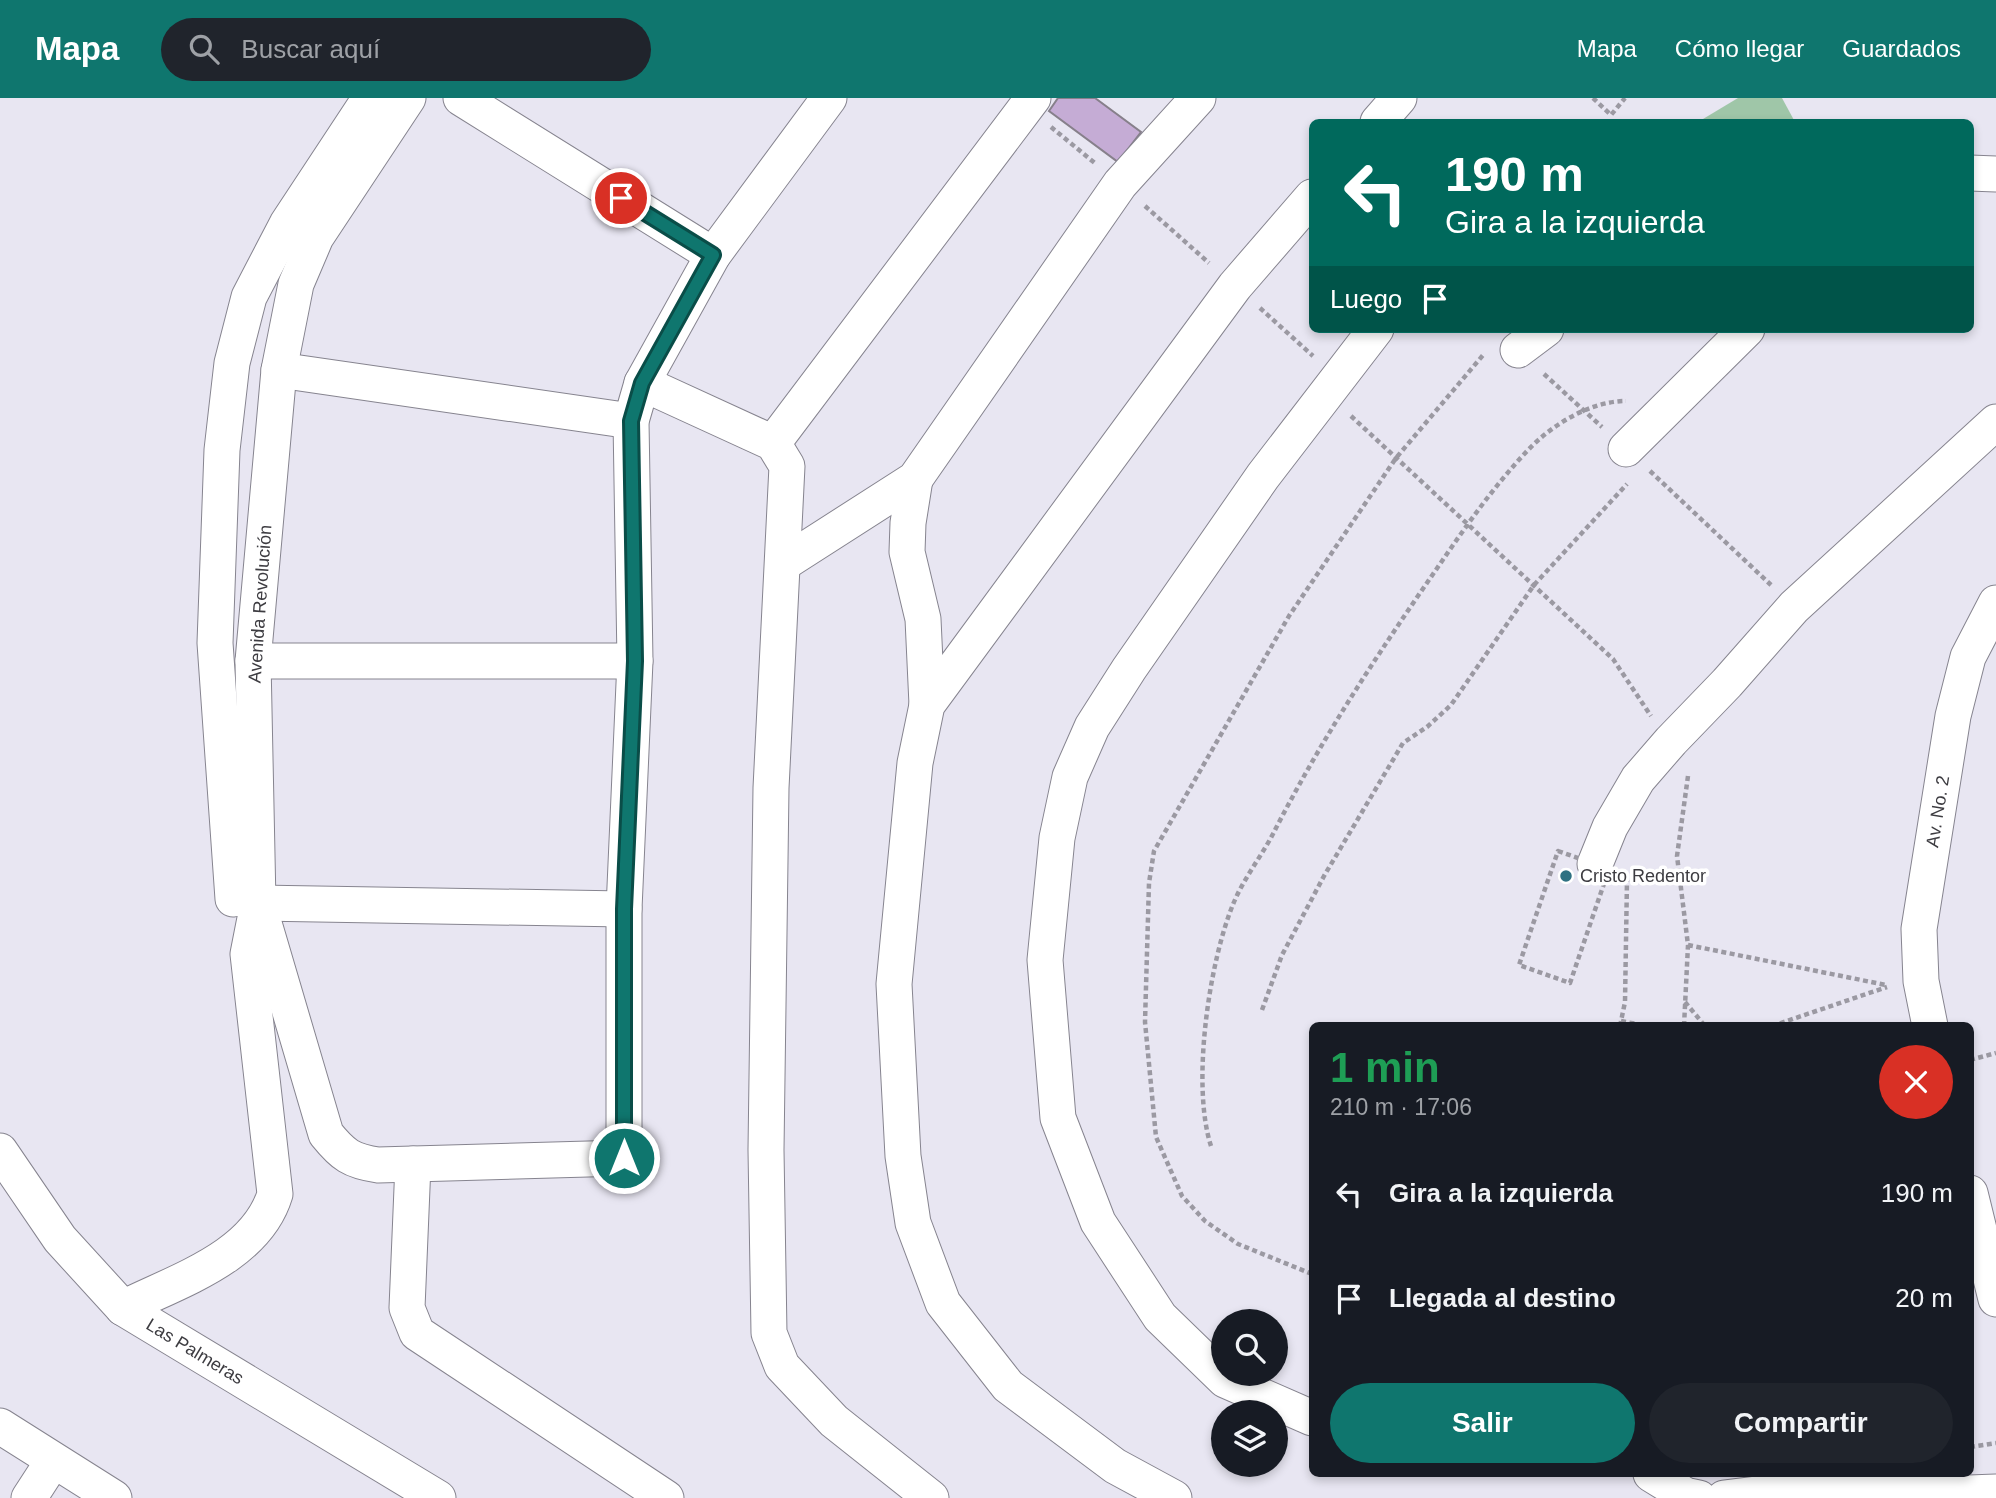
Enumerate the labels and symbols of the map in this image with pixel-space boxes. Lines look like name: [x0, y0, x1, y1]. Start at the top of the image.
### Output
pin: [591, 168, 651, 228]
street label: Avenida Revolución: [244, 524, 276, 684]
street label: Av. No. 2: [1922, 774, 1953, 849]
place label: Cristo Redentor: [1580, 866, 1706, 886]
marker: Cristo Redentor: [1558, 868, 1574, 884]
position arrow: [587, 1121, 661, 1195]
street label: Las Palmeras: [143, 1314, 247, 1388]

